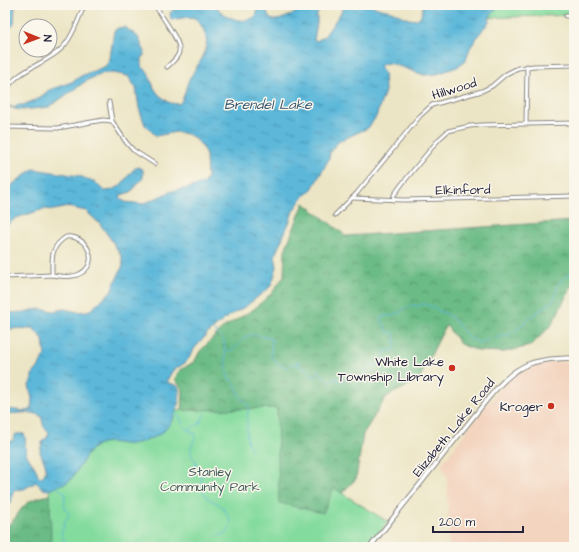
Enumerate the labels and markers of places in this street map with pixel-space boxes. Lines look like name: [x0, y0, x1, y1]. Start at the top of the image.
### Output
place label: White Lake Township Library: [338, 353, 444, 387]
marker: White Lake Township Library: [447, 363, 457, 373]
place label: Kroger: [500, 398, 543, 417]
marker: Kroger: [546, 401, 556, 411]

